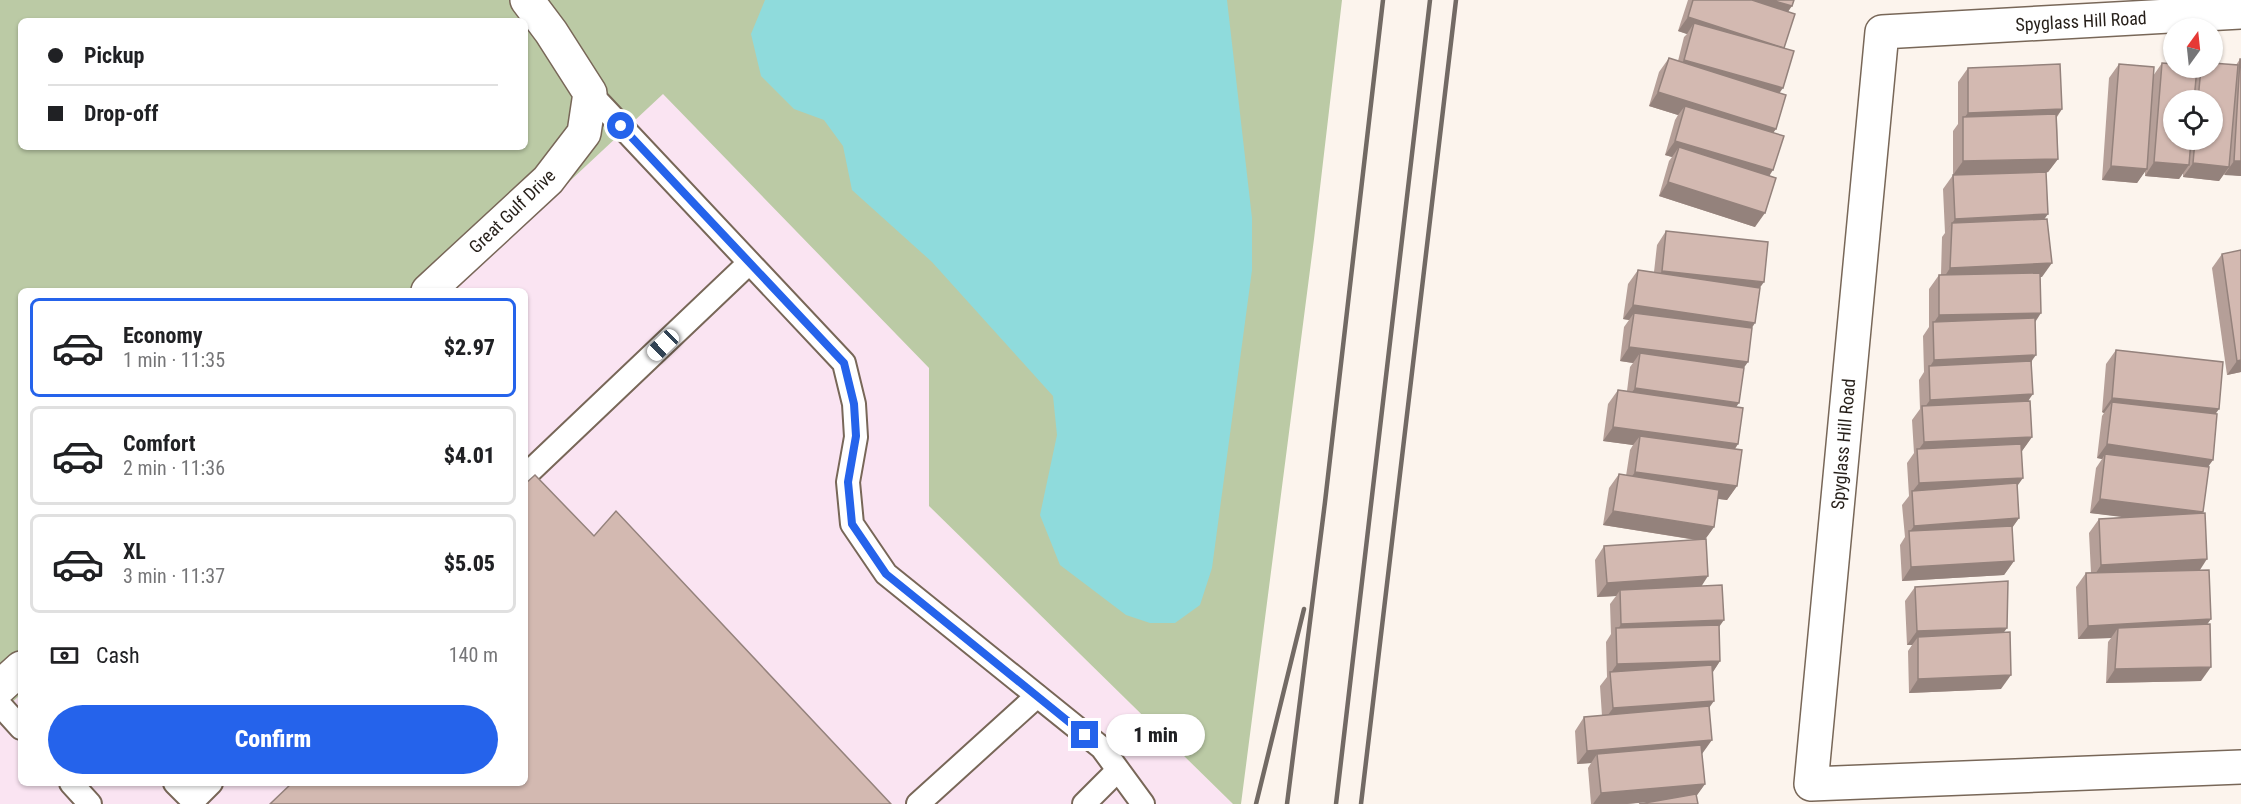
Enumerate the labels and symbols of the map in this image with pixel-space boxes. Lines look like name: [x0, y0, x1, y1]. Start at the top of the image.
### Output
street label: Spyglass Hill Road: [2015, 7, 2147, 35]
north arrow: [2163, 18, 2223, 78]
route start: [607, 112, 634, 139]
street label: Great Gulf Drive: [465, 165, 559, 257]
car: [644, 326, 682, 364]
street label: Spyglass Hill Road: [1827, 378, 1859, 510]
callout: 1 min: [1106, 714, 1205, 756]
route end: [1071, 721, 1098, 748]

